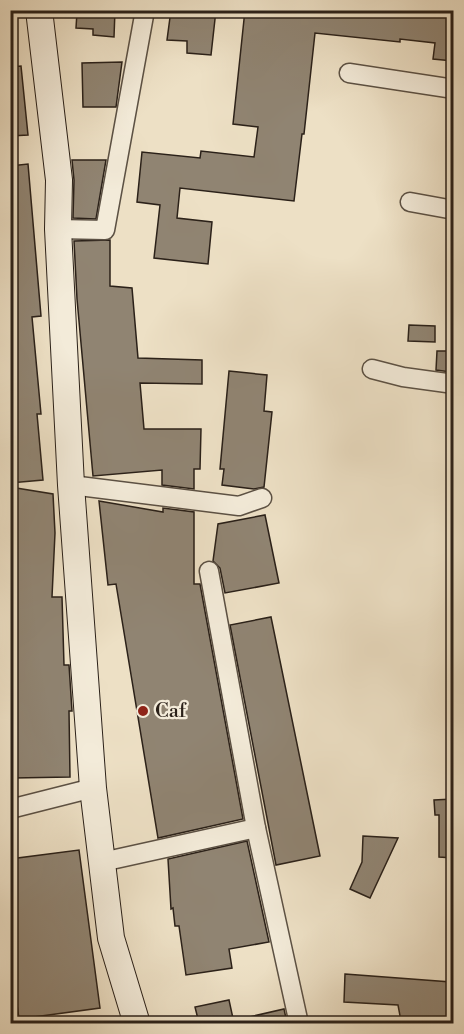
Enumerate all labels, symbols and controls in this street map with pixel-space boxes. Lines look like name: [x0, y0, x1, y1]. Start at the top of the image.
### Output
place label: Caf: [155, 699, 187, 724]
marker: Caf: [136, 704, 150, 718]

